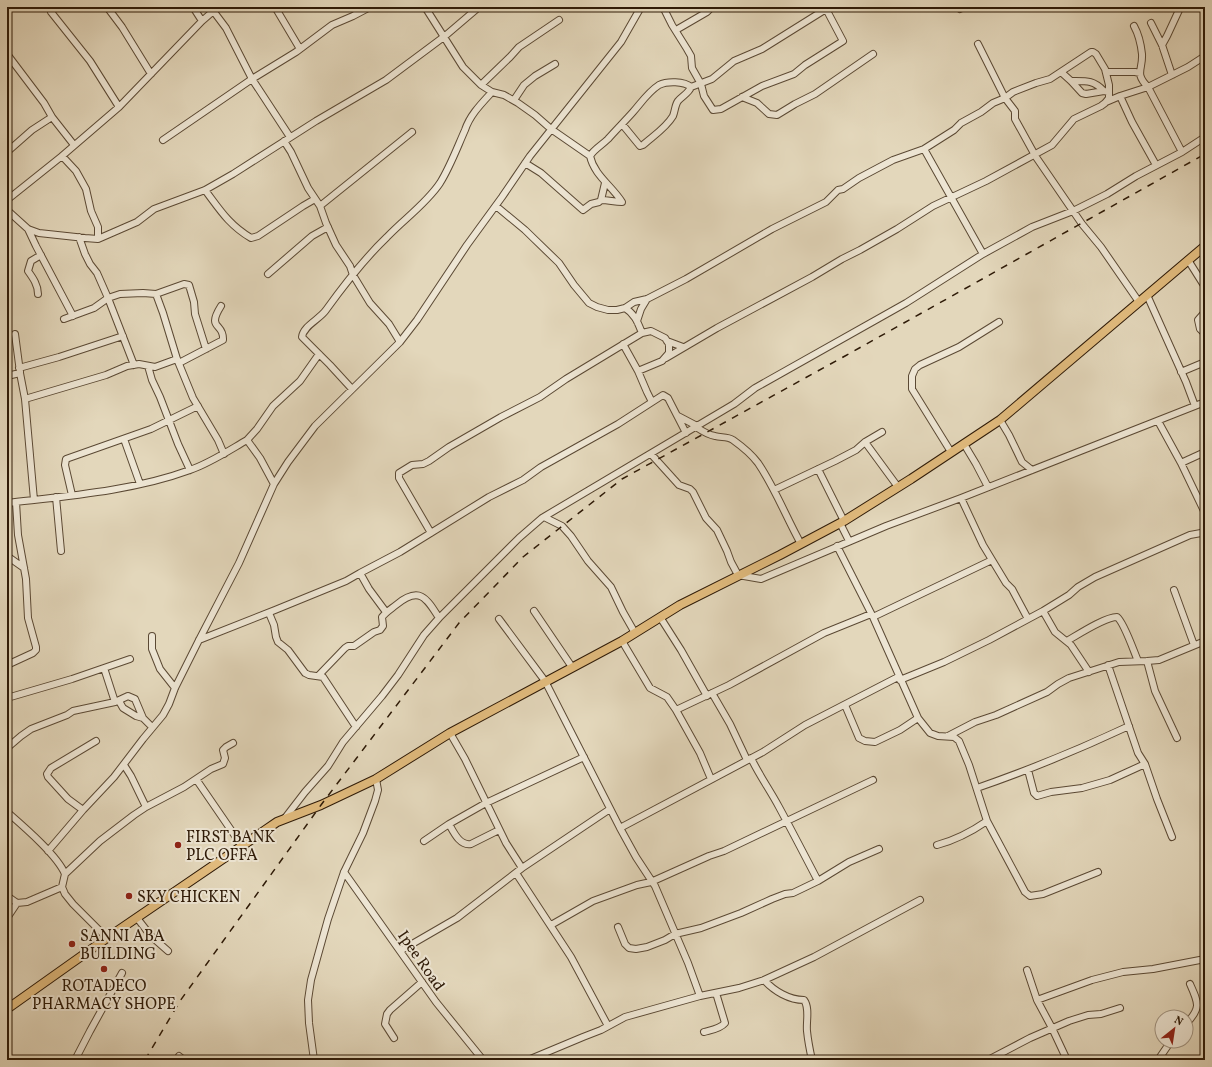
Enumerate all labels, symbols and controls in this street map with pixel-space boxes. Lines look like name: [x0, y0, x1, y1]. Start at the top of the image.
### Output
place label: FIRST BANK PLC OFFA: [186, 827, 275, 867]
marker: FIRST BANK PLC OFFA: [173, 840, 183, 850]
place label: SKY CHICKEN: [137, 887, 241, 909]
marker: SKY CHICKEN: [124, 891, 134, 901]
place label: SANNI ABA BUILDING: [80, 926, 165, 966]
street label: Ipee Road: [391, 926, 449, 996]
marker: SANNI ABA BUILDING: [67, 939, 77, 949]
marker: ROTADECO PHARMACY SHOPE: [99, 964, 109, 974]
place label: ROTADECO PHARMACY SHOPE: [32, 976, 176, 1016]
north arrow: [1154, 1009, 1194, 1049]
text: N: [1171, 1013, 1185, 1030]

